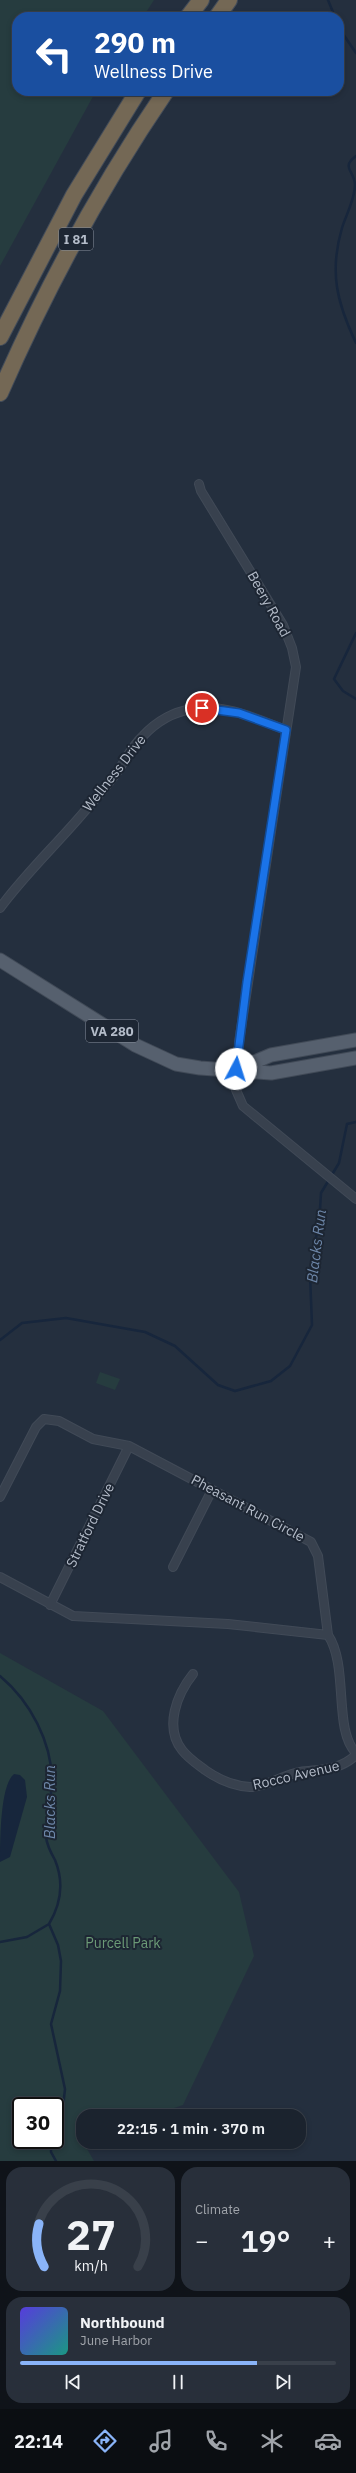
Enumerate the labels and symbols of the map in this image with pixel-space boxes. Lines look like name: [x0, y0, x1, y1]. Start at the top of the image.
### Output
road number: I 81: [59, 228, 93, 250]
street label: Beery Road: [244, 568, 294, 640]
pin: [185, 691, 219, 725]
street label: Wellness Drive: [78, 731, 150, 815]
road number: VA 280: [86, 1020, 138, 1042]
position arrow: [215, 1048, 257, 1090]
water label: Blacks Run: [302, 1208, 330, 1284]
street label: Pheasant Run Circle: [188, 1470, 308, 1546]
street label: Stratford Drive: [62, 1480, 118, 1570]
street label: Rocco Avenue: [251, 1756, 341, 1794]
water label: Blacks Run: [40, 1765, 59, 1839]
park label: Purcell Park: [85, 1934, 161, 1952]
speed limit sign: 30: [12, 2097, 64, 2149]

